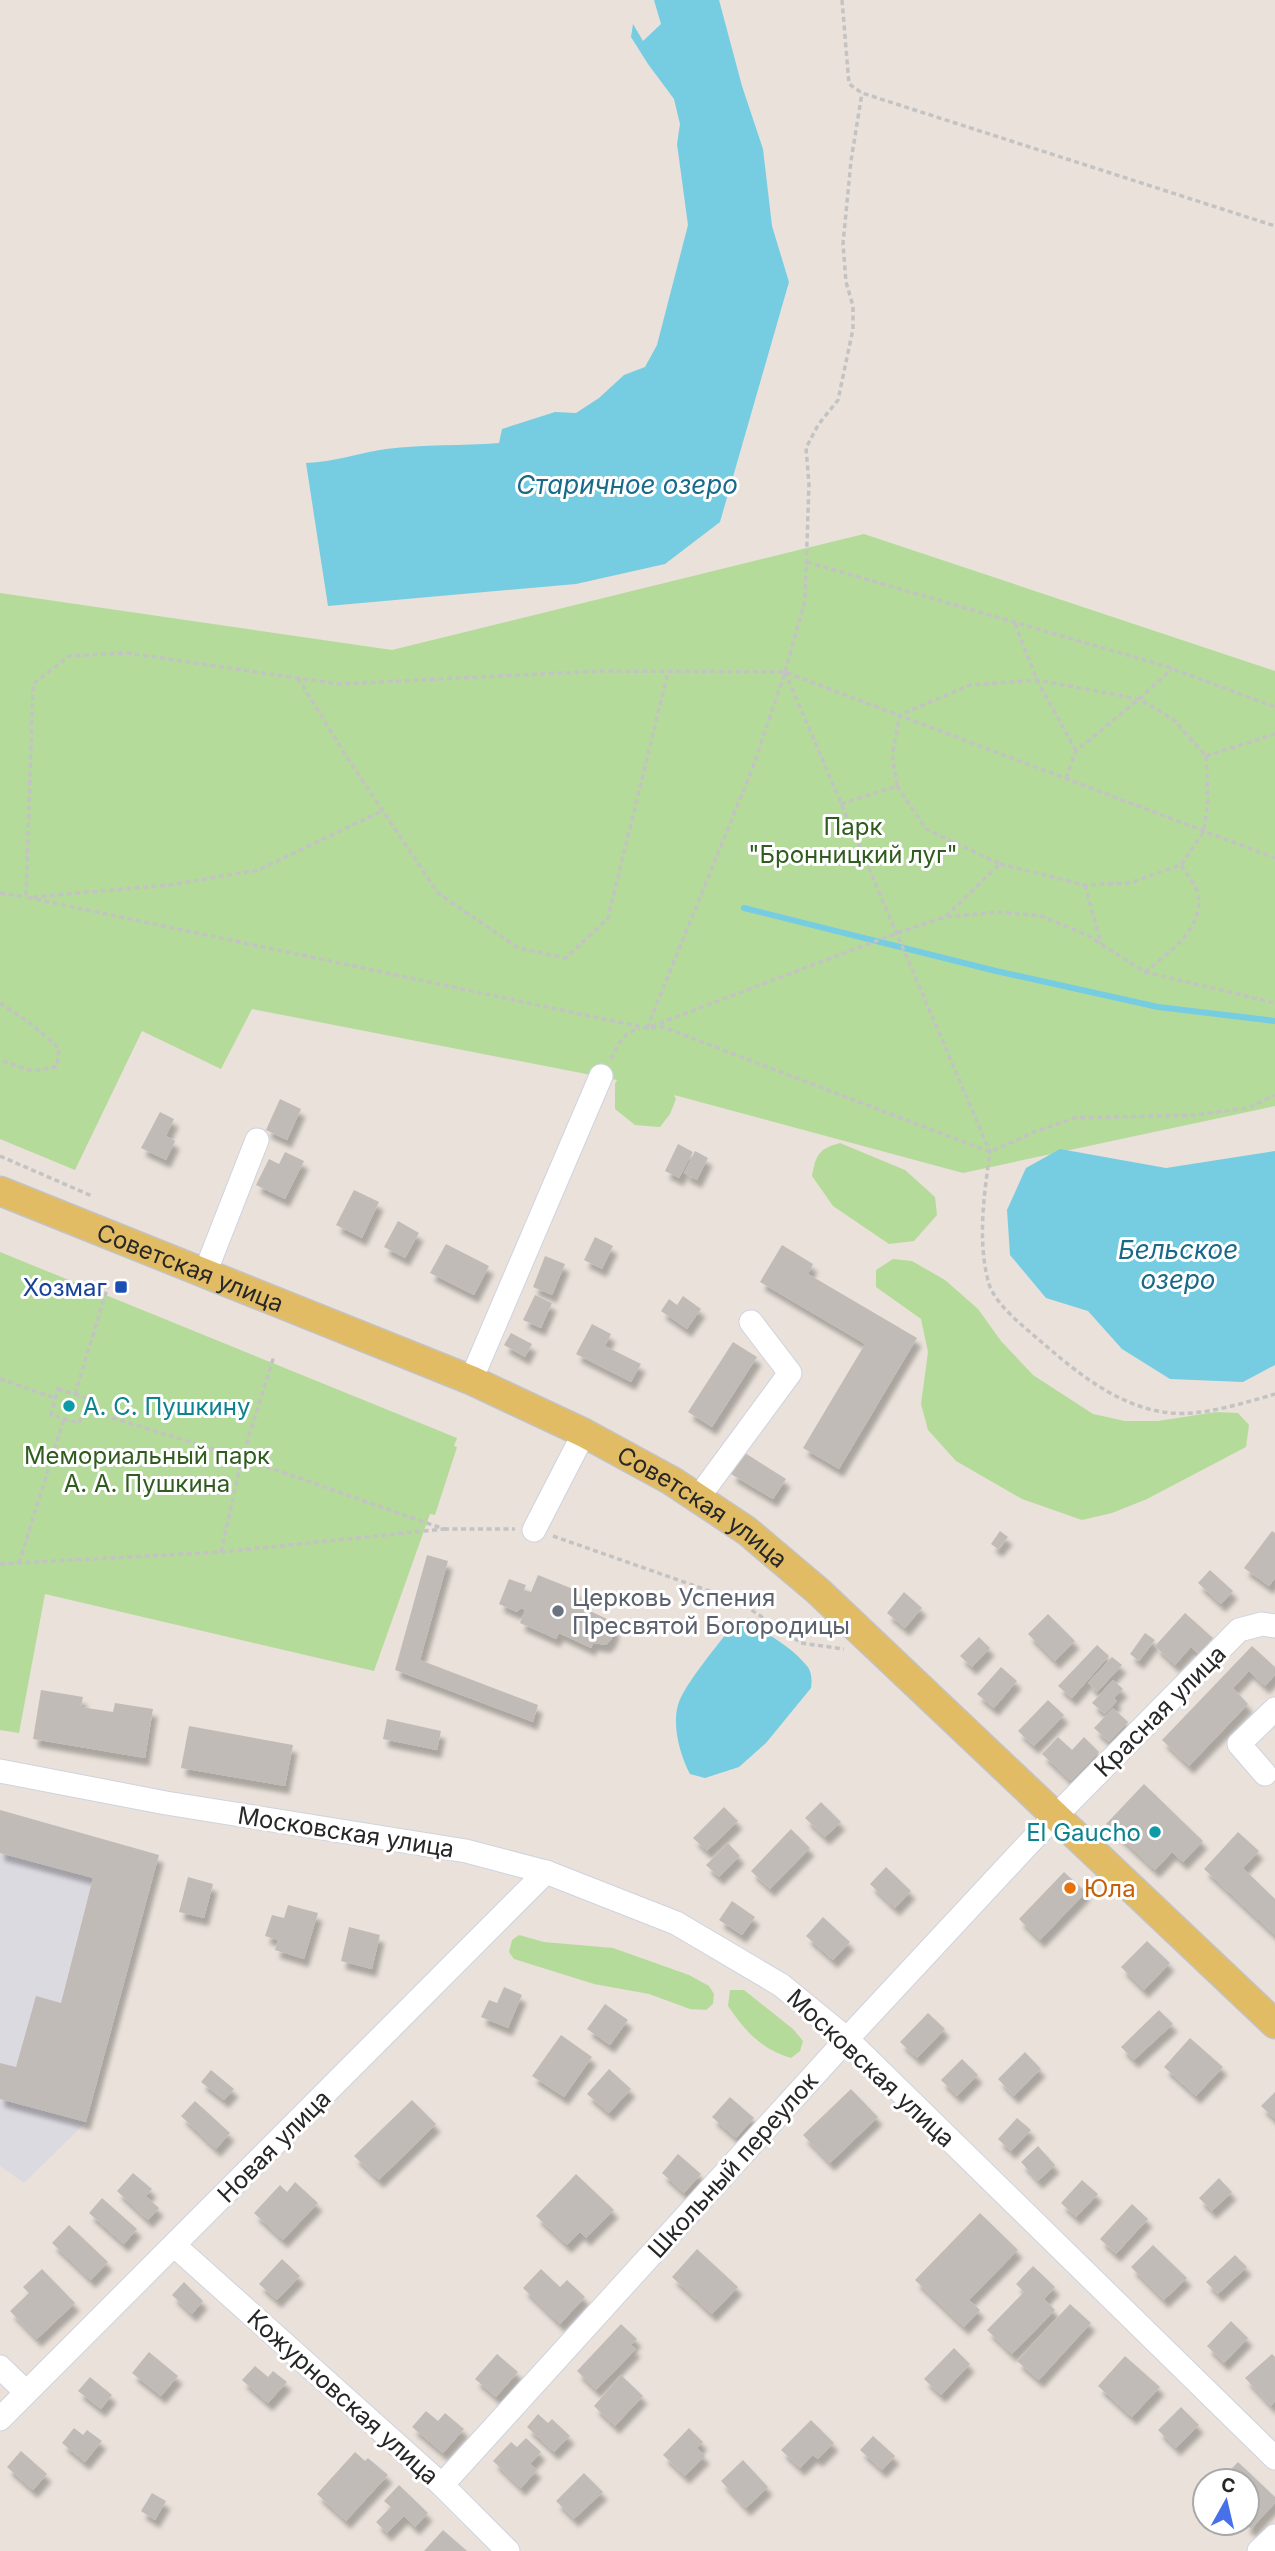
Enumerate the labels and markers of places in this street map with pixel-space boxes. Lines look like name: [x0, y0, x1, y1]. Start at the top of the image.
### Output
place label: Хозмаг: [23, 1273, 107, 1302]
marker: Хозмаг: [113, 1279, 129, 1295]
place label: А. С. Пушкину: [83, 1392, 250, 1421]
marker: А. С. Пушкину: [61, 1398, 77, 1414]
place label: Церковь Успения Пресвятой Богородицы: [572, 1583, 850, 1640]
marker: Церковь Успения Пресвятой Богородицы: [550, 1603, 566, 1619]
place label: El Gaucho: [1026, 1818, 1141, 1847]
marker: El Gaucho: [1147, 1824, 1163, 1840]
place label: Юла: [1084, 1874, 1136, 1903]
marker: Юла: [1062, 1880, 1078, 1896]

